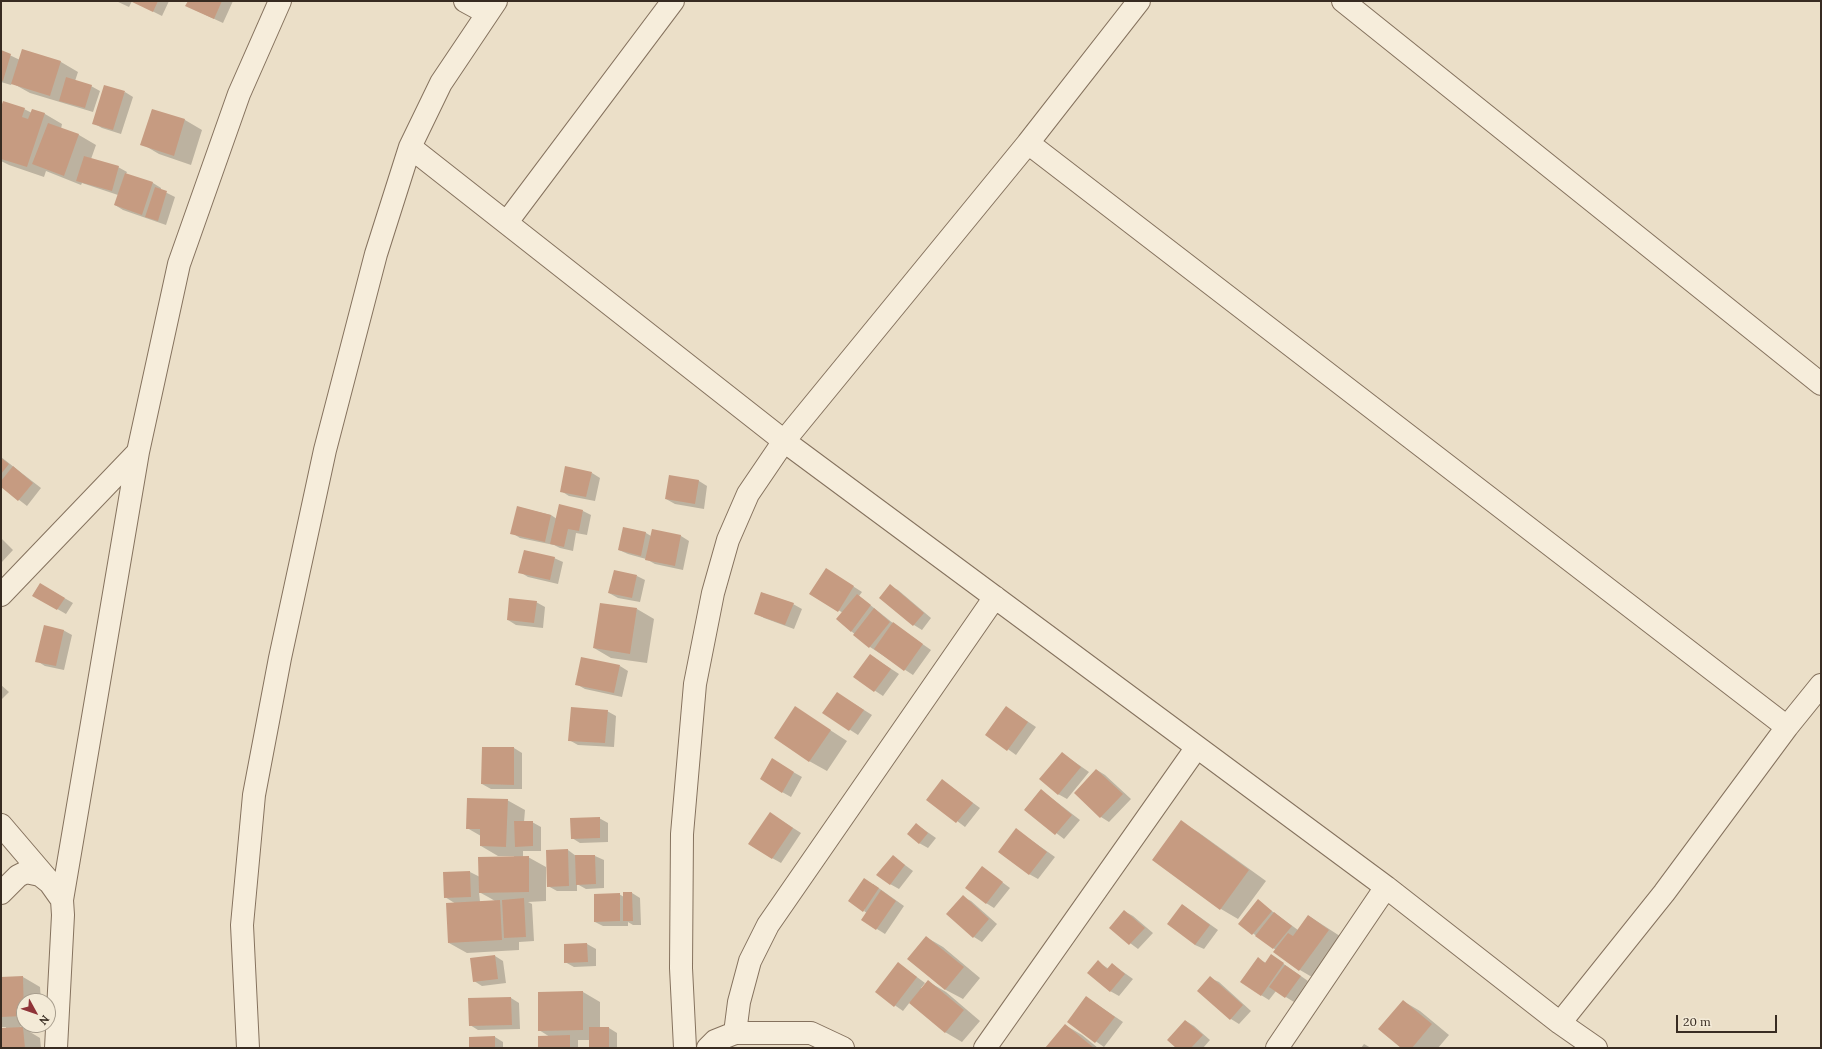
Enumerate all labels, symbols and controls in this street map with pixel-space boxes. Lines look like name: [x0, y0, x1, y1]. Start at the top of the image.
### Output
north arrow: [16, 993, 56, 1033]
scale bar: [1678, 1007, 1779, 1033]
text: N: [36, 1012, 53, 1028]
text: 20 m: [1683, 1014, 1711, 1029]

